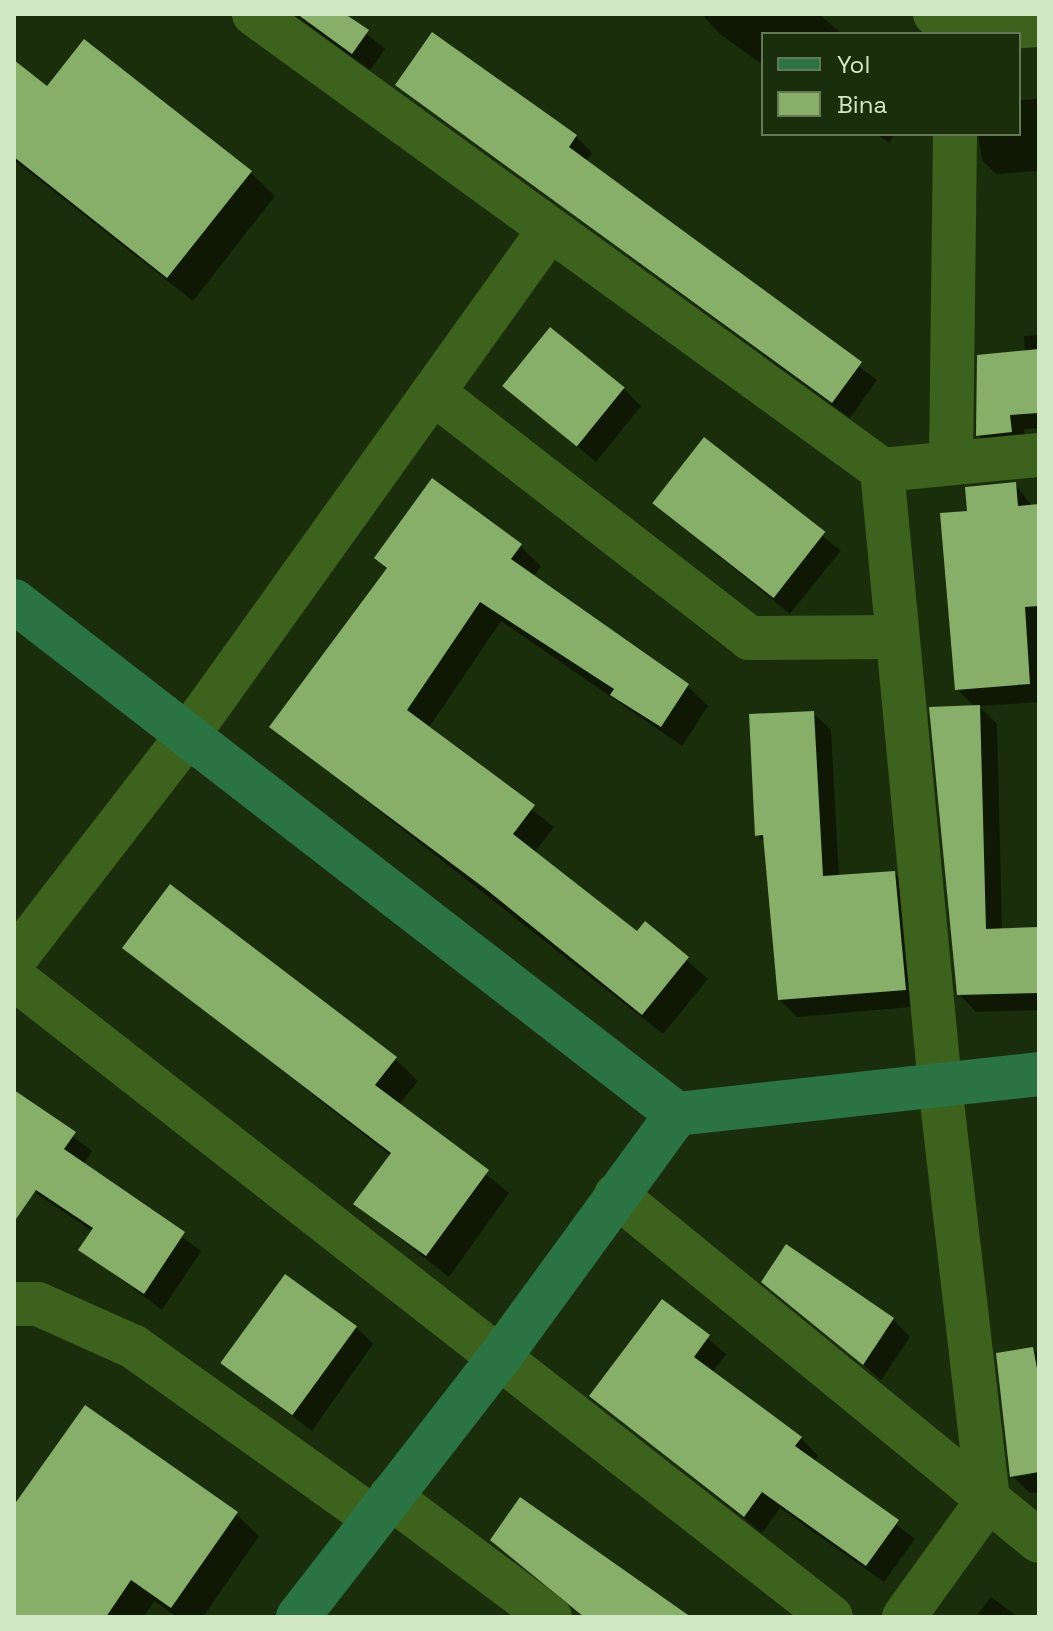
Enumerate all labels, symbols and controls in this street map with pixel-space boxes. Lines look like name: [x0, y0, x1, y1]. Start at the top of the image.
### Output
legend: [761, 32, 1021, 136]
text: Yol: [837, 49, 870, 80]
text: Bina: [837, 89, 887, 120]

